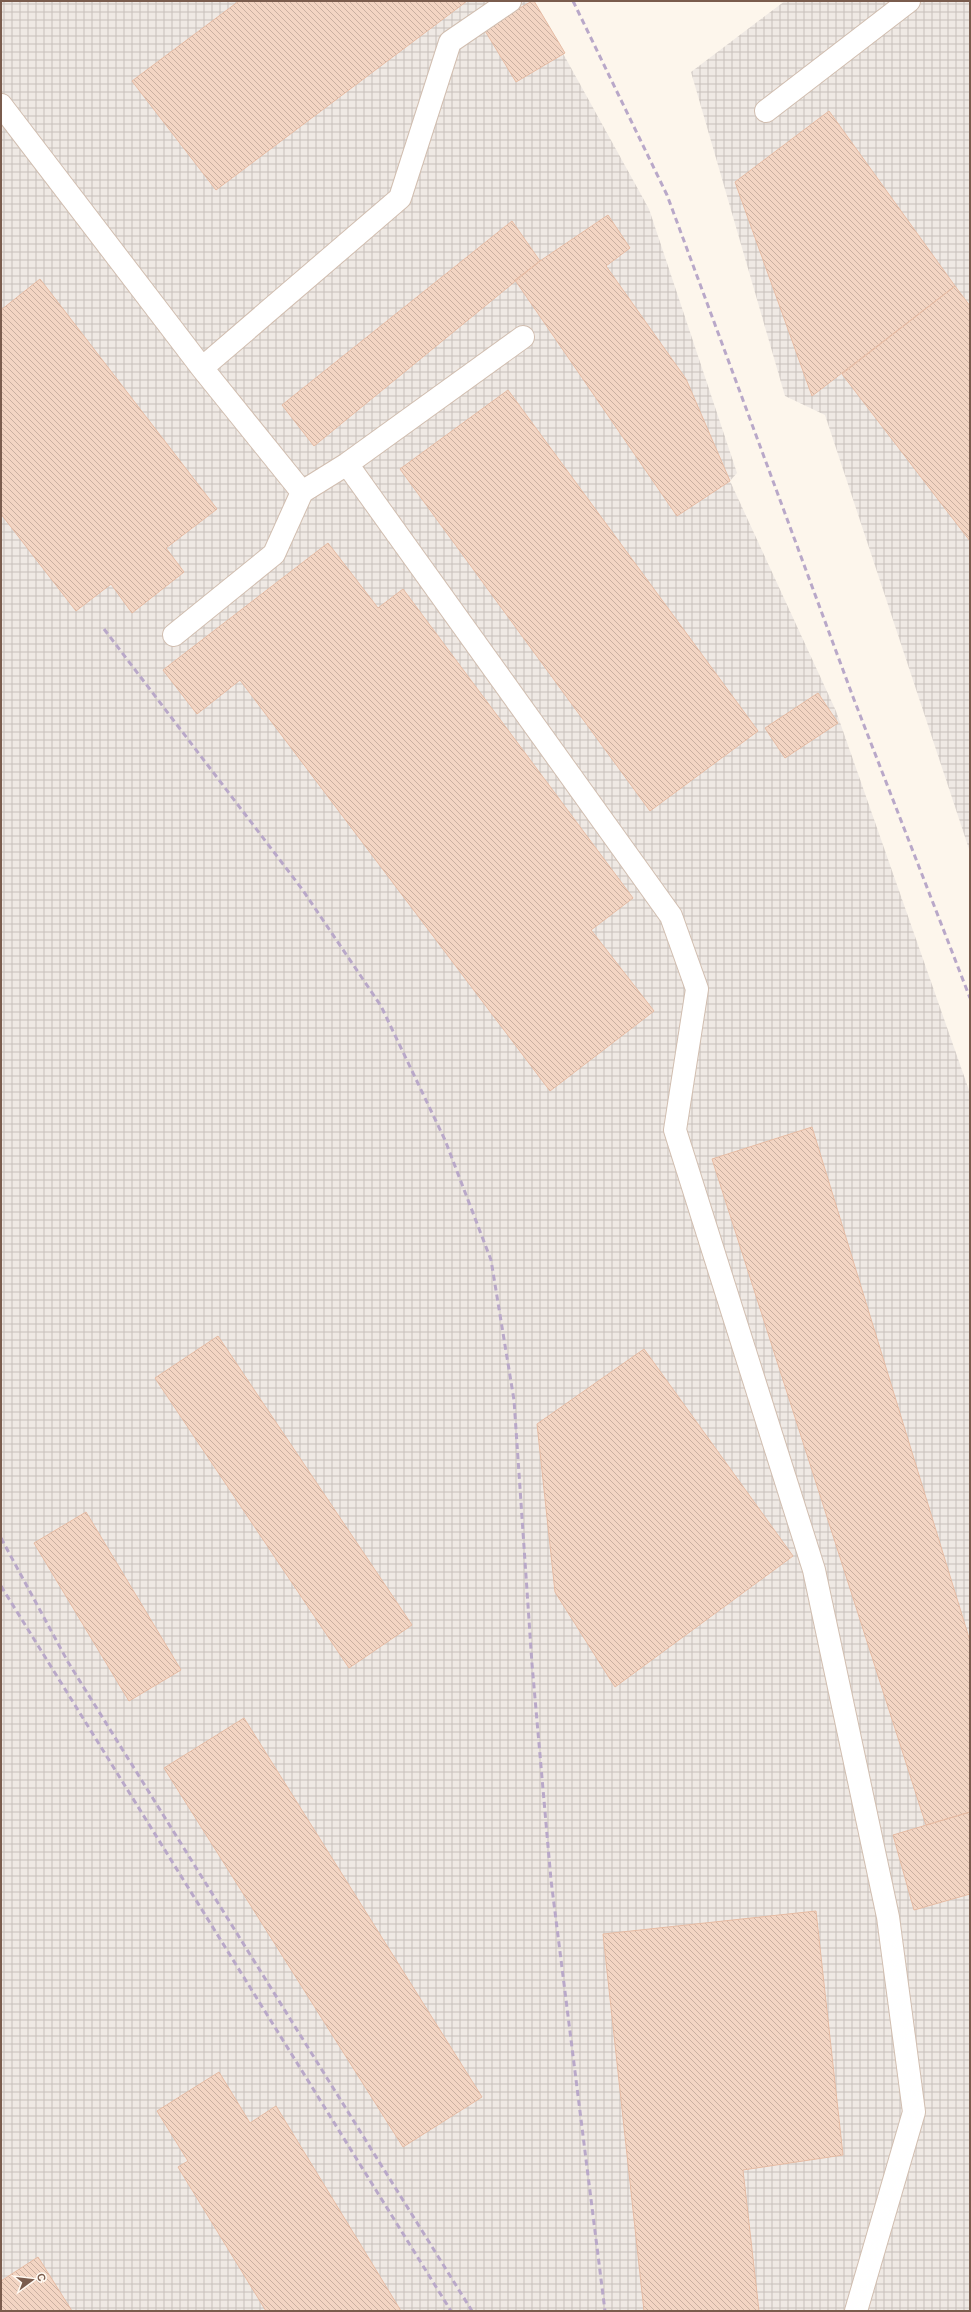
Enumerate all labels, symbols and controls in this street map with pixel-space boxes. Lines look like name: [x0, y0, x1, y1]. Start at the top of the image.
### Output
north arrow: [12, 2260, 52, 2300]
text: С: [35, 2272, 49, 2283]

